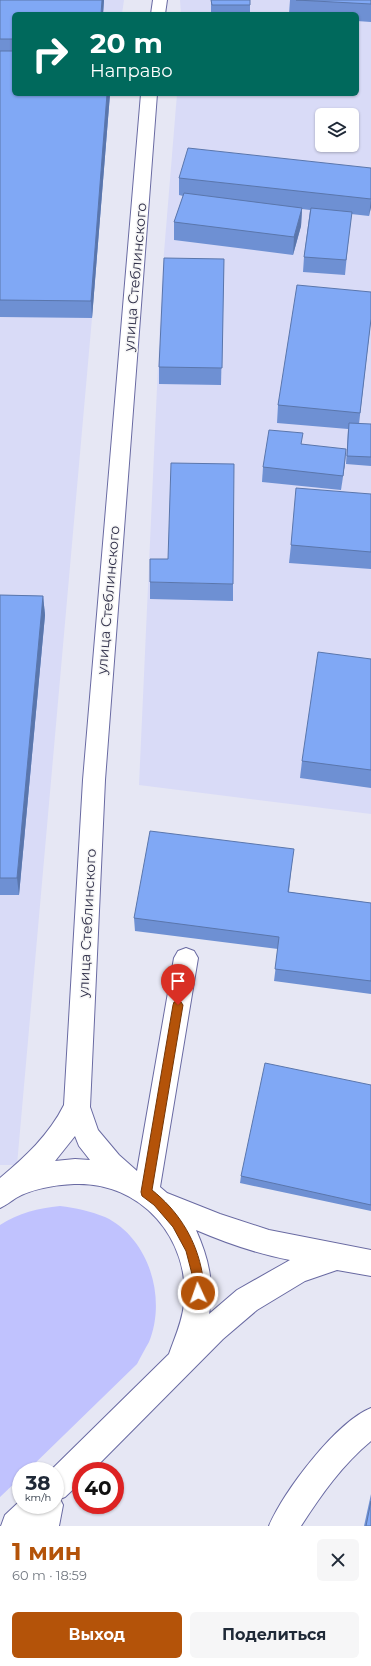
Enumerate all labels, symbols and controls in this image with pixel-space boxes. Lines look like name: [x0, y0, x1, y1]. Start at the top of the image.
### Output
text: 20 m: [90, 26, 163, 60]
icon: right: [24, 28, 76, 80]
text: Направо: [90, 60, 173, 82]
map controls: [315, 108, 359, 152]
button: layers: [315, 108, 359, 152]
street label: улица Стеблинского: [119, 202, 150, 353]
street label: улица Стеблинского: [92, 525, 123, 676]
street label: улица Стеблинского: [74, 848, 100, 999]
pin: [161, 964, 195, 1005]
icon: arrive: [167, 970, 189, 992]
position arrow: [177, 1272, 219, 1314]
speed limit sign: 40: [72, 1462, 124, 1514]
text: 38: [25, 1471, 51, 1495]
text: km/h: [25, 1491, 51, 1504]
text: 1 мин: [12, 1537, 81, 1566]
button: close: [317, 1539, 359, 1581]
text: 60 m · 18:59: [12, 1567, 87, 1583]
button: Выход: [12, 1612, 182, 1658]
button: Поделиться: [190, 1612, 359, 1658]

